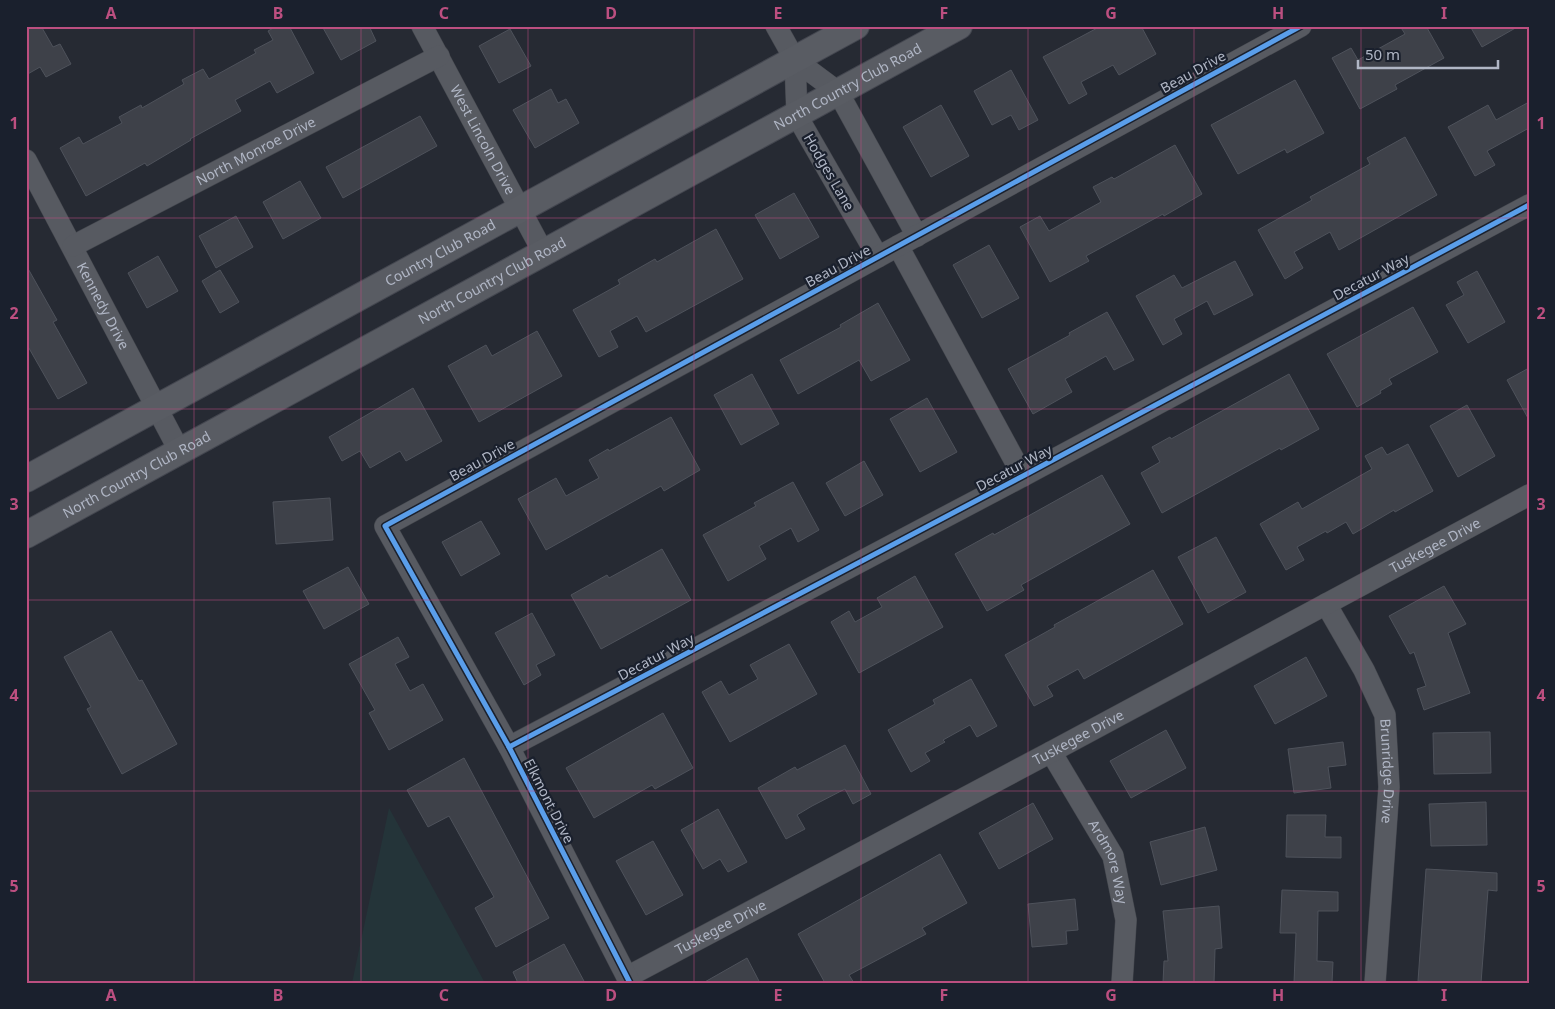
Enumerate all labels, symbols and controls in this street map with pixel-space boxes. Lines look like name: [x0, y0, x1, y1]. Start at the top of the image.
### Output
text: A: [105, 2, 117, 24]
text: B: [273, 2, 283, 24]
text: C: [439, 2, 449, 24]
text: D: [605, 2, 617, 24]
text: E: [774, 2, 783, 24]
text: F: [940, 2, 948, 24]
text: G: [1105, 2, 1117, 24]
text: H: [1272, 2, 1284, 24]
text: I: [1441, 2, 1447, 24]
street label: North Country Club Road: [770, 38, 925, 134]
scale bar: [1358, 38, 1498, 70]
text: 50 m: [1365, 44, 1400, 64]
street label: Beau Drive: [1157, 46, 1229, 97]
street label: West Lincoln Drive: [446, 81, 520, 198]
text: 1: [9, 112, 19, 134]
street label: North Monroe Drive: [192, 112, 319, 190]
text: 1: [1536, 112, 1546, 134]
street label: Hodges Lane: [800, 130, 859, 214]
street label: Country Club Road: [381, 215, 499, 290]
street label: North Country Club Road: [415, 232, 569, 328]
street label: Beau Drive: [802, 240, 874, 291]
street label: Decatur Way: [1329, 248, 1413, 305]
street label: Kennedy Drive: [73, 259, 134, 353]
text: 2: [9, 302, 19, 324]
text: 2: [1536, 302, 1546, 324]
street label: North Country Club Road: [59, 426, 214, 522]
street label: Beau Drive: [446, 434, 518, 485]
street label: Decatur Way: [972, 439, 1056, 496]
text: 3: [9, 493, 19, 515]
text: 3: [1536, 493, 1546, 515]
street label: Tuskegee Drive: [1386, 513, 1484, 577]
street label: Decatur Way: [614, 628, 698, 685]
text: 4: [9, 684, 19, 706]
text: 4: [1536, 684, 1546, 706]
street label: Tuskegee Drive: [1029, 705, 1127, 769]
street label: Brunridge Drive: [1376, 718, 1399, 824]
street label: Elkmont Drive: [520, 755, 579, 846]
street label: Ardmore Way: [1084, 816, 1133, 906]
text: 5: [9, 875, 19, 897]
text: 5: [1536, 875, 1546, 897]
street label: Tuskegee Drive: [672, 895, 769, 959]
text: A: [105, 984, 117, 1006]
text: B: [273, 984, 283, 1006]
text: C: [439, 984, 449, 1006]
text: D: [605, 984, 617, 1006]
text: E: [774, 984, 783, 1006]
text: F: [940, 984, 948, 1006]
text: G: [1105, 984, 1117, 1006]
text: H: [1272, 984, 1284, 1006]
text: I: [1441, 984, 1447, 1006]

